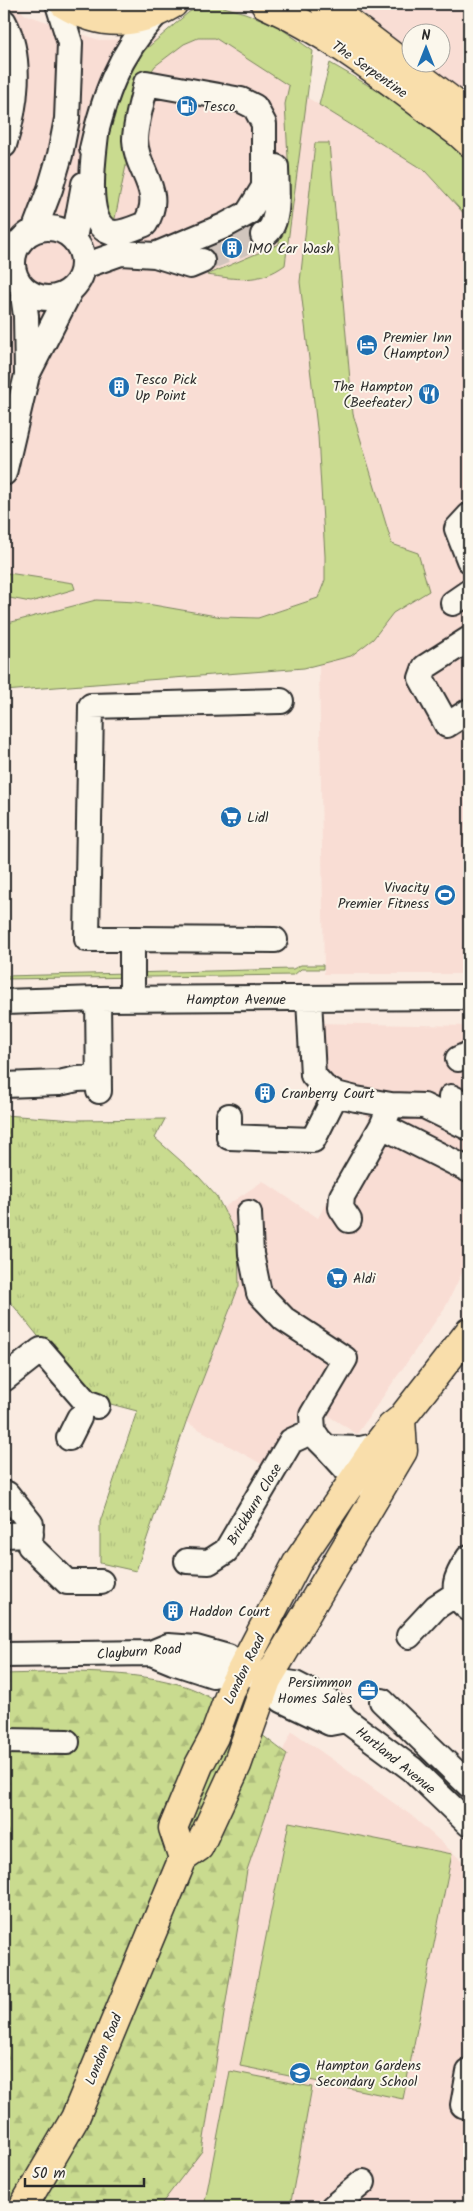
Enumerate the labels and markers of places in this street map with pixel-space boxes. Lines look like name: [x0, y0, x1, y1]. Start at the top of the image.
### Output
fuel station icon: Tesco: [175, 94, 199, 118]
place label: Tesco: [203, 96, 235, 118]
building icon: IMO Car Wash: [220, 236, 244, 260]
place label: IMO Car Wash: [248, 238, 334, 260]
place label: Premier Inn (Hampton): [383, 327, 452, 365]
hotel icon: Premier Inn (Hampton): [355, 333, 379, 357]
place label: Tesco Pick Up Point: [135, 369, 197, 407]
building icon: Tesco Pick Up Point: [107, 375, 131, 399]
place label: The Hampton (Beefeater): [333, 376, 413, 414]
restaurant icon: The Hampton (Beefeater): [417, 382, 441, 406]
supermarket icon: Lidl: [219, 805, 243, 829]
place label: Lidl: [247, 807, 269, 829]
place label: Vivacity Premier Fitness: [338, 877, 429, 915]
sports icon: Vivacity Premier Fitness: [433, 883, 457, 907]
building icon: Cranberry Court: [253, 1081, 277, 1105]
place label: Cranberry Court: [281, 1083, 375, 1105]
supermarket icon: Aldi: [325, 1266, 349, 1290]
place label: Aldi: [353, 1268, 376, 1290]
building icon: Haddon Court: [161, 1599, 185, 1623]
place label: Haddon Court: [189, 1601, 270, 1623]
place label: Persimmon Homes Sales: [278, 1672, 352, 1710]
office icon: Persimmon Homes Sales: [356, 1678, 380, 1702]
place label: Hampton Gardens Secondary School: [316, 2055, 421, 2093]
school or university icon: Hampton Gardens Secondary School: [288, 2061, 312, 2085]

